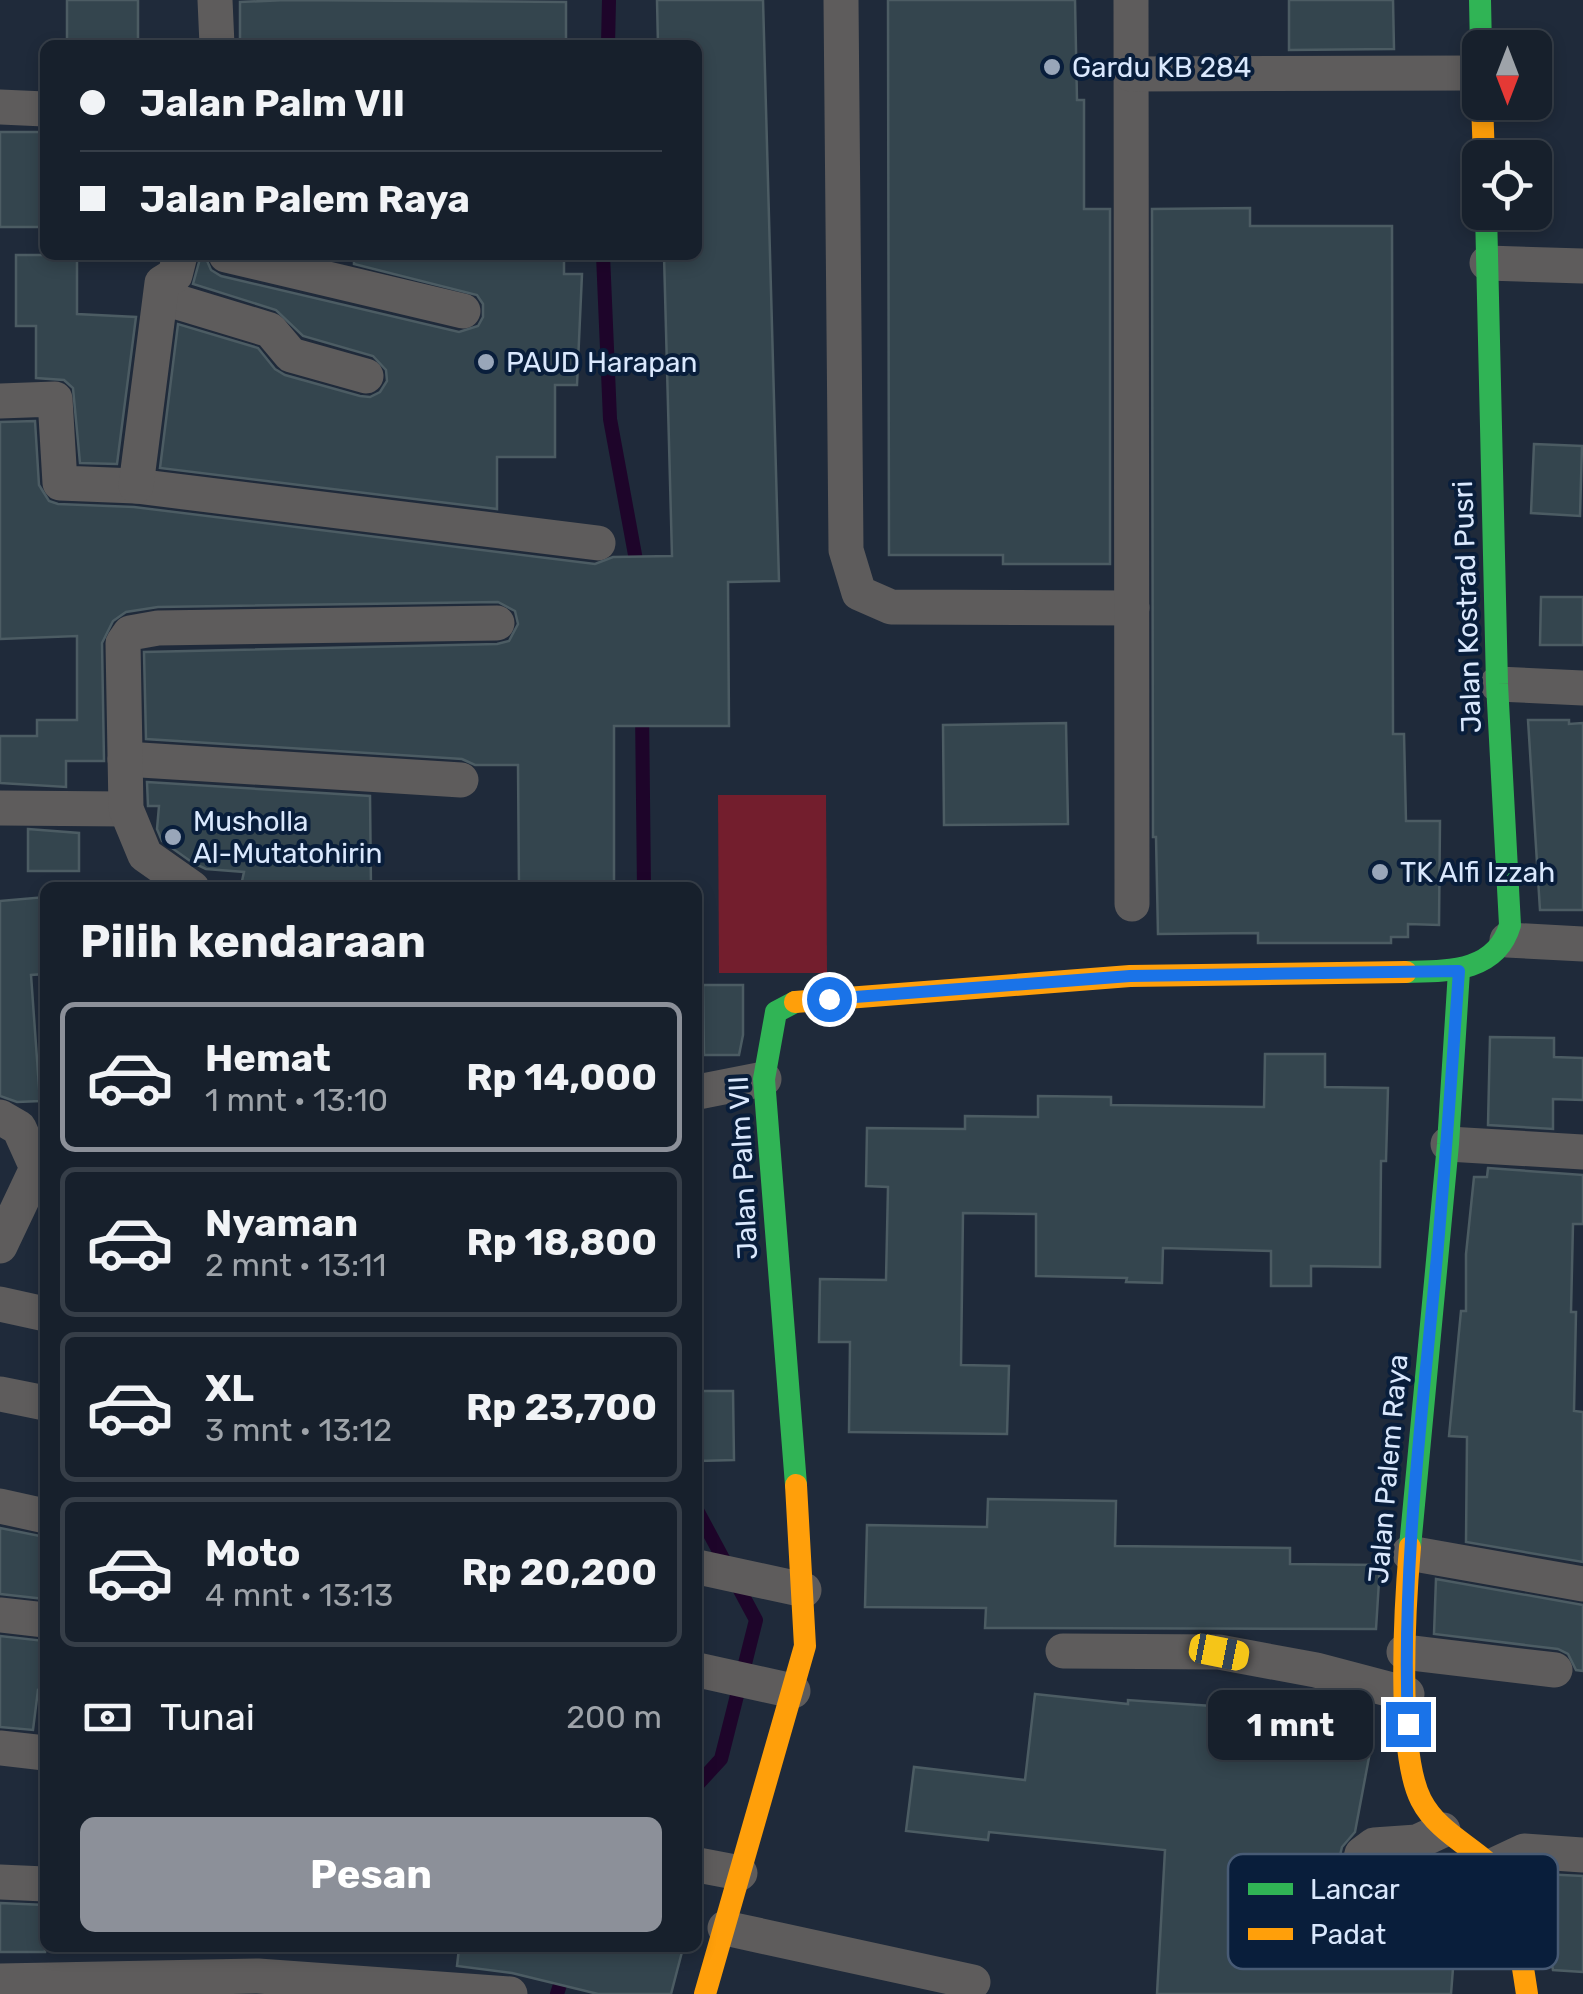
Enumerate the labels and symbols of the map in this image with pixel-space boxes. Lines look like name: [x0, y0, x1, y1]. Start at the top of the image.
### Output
north arrow: [1462, 30, 1552, 120]
place label: Gardu KB 284: [1072, 51, 1251, 84]
marker: Gardu KB 284: [1041, 56, 1063, 78]
place label: PAUD Harapan: [506, 346, 697, 379]
marker: PAUD Harapan: [475, 351, 497, 373]
street label: Jalan Kostrad Pusri: [1446, 480, 1488, 734]
place label: Musholla Al-Mutatohirin: [193, 805, 383, 870]
marker: Musholla Al-Mutatohirin: [162, 826, 184, 848]
place label: TK Alfi Izzah: [1400, 856, 1555, 889]
marker: TK Alfi Izzah: [1369, 861, 1391, 883]
route start: [807, 977, 852, 1022]
street label: Jalan Palm VII: [722, 1075, 764, 1261]
street label: Jalan Palem Raya: [1362, 1353, 1414, 1585]
car: [1187, 1632, 1251, 1672]
callout: 1 mnt: [1208, 1689, 1373, 1759]
route end: [1386, 1702, 1431, 1747]
legend: [1228, 1854, 1558, 1969]
text: Lancar: [1310, 1873, 1400, 1906]
text: Padat: [1310, 1918, 1386, 1951]

